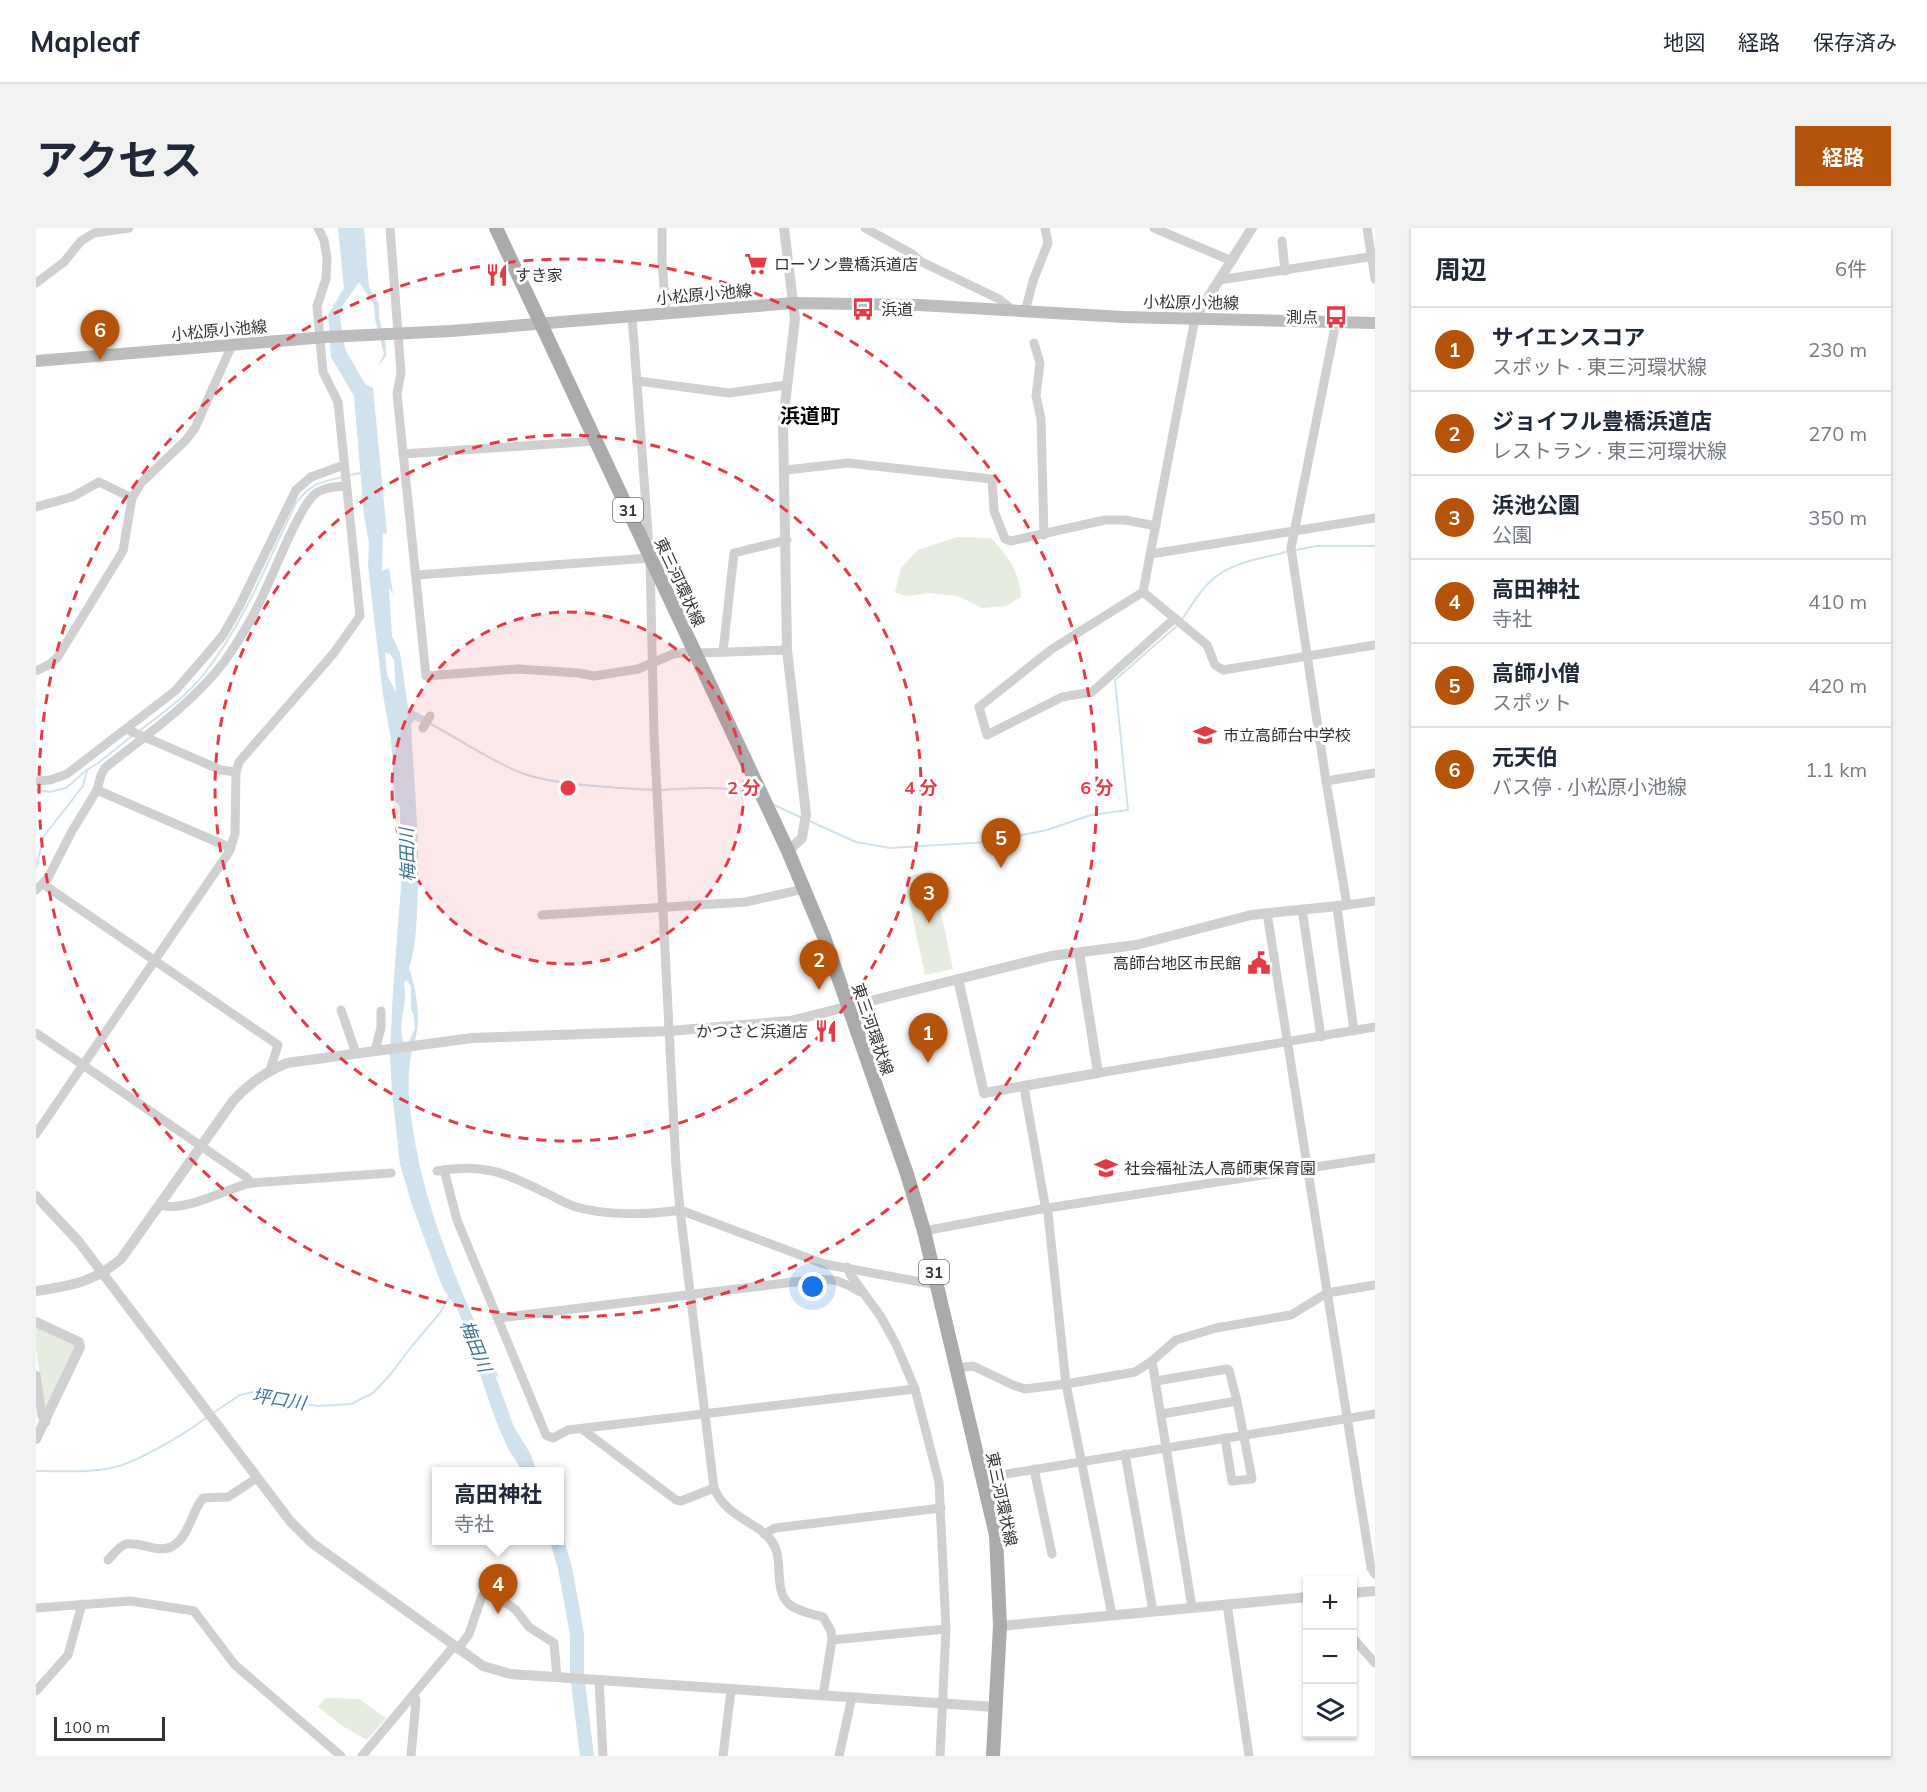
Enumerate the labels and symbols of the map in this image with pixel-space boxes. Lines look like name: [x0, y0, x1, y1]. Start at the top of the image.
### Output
supermarket icon: ローソン豊橋浜道店: [743, 251, 769, 277]
place label: ローソン豊橋浜道店: [774, 254, 918, 274]
restaurant icon: すき家: [484, 262, 510, 288]
place label: すき家: [515, 265, 563, 285]
street label: 小松原小池線: [655, 280, 753, 308]
street label: 小松原小池線: [1143, 291, 1239, 313]
bus stop icon: 浜道: [850, 296, 876, 322]
place label: 浜道: [881, 299, 913, 319]
bus stop icon: 測点: [1323, 304, 1349, 330]
place label: 測点: [1286, 307, 1318, 327]
pin: 6: [80, 310, 120, 360]
street label: 小松原小池線: [170, 316, 268, 344]
district label: 浜道町: [780, 403, 840, 428]
road number: 31: [613, 498, 643, 522]
street label: 東三河環状線: [651, 534, 709, 630]
school or university icon: 市立高師台中学校: [1192, 722, 1218, 748]
place label: 市立高師台中学校: [1223, 725, 1351, 745]
text: 2 分: [727, 776, 761, 799]
text: 4 分: [904, 776, 938, 799]
text: 6 分: [1080, 776, 1114, 799]
centre of rings: [558, 778, 578, 798]
pin: 5: [982, 818, 1020, 868]
water label: 梅田川: [394, 826, 419, 882]
pin: 3: [910, 874, 948, 923]
pin: 2: [800, 940, 838, 990]
public building icon: 高師台地区市民館: [1246, 950, 1272, 976]
place label: 高師台地区市民館: [1113, 953, 1241, 973]
street label: 東三河環状線: [848, 980, 898, 1078]
pin: 1: [908, 1014, 948, 1063]
restaurant icon: かつさと浜道店: [813, 1018, 839, 1044]
place label: かつさと浜道店: [696, 1021, 808, 1041]
school or university icon: 社会福祉法人高師東保育園: [1093, 1155, 1119, 1181]
place label: 社会福祉法人高師東保育園: [1124, 1158, 1316, 1178]
road number: 31: [919, 1260, 949, 1284]
your location: [798, 1272, 827, 1301]
water label: 梅田川: [455, 1317, 498, 1377]
water label: 坪口川: [251, 1383, 309, 1415]
street label: 東三河環状線: [982, 1450, 1022, 1548]
pin: 4: [478, 1564, 518, 1614]
scale bar: [54, 1714, 165, 1742]

